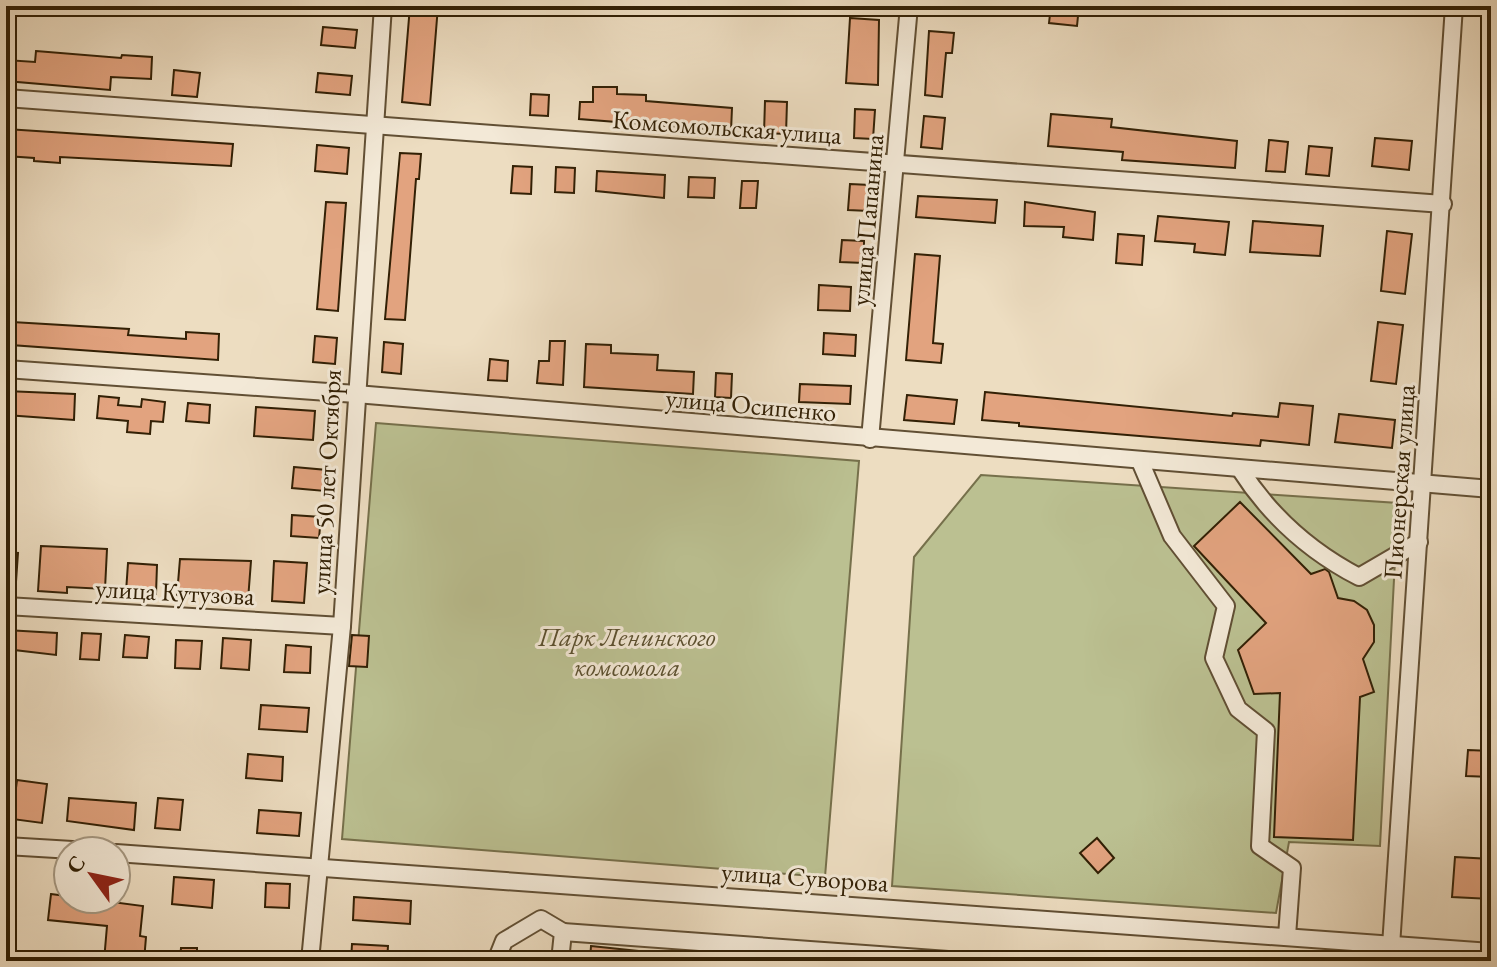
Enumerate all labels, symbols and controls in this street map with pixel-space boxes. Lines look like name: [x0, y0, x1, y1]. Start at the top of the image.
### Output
street label: Комсомольская улица: [611, 102, 843, 152]
street label: улица Папанина: [843, 132, 892, 307]
street label: улица 50 лет Октября: [303, 369, 349, 595]
street label: улица Осипенко: [664, 381, 838, 429]
street label: Пионерская улица: [1375, 383, 1423, 581]
street label: улица Кутузова: [95, 571, 256, 613]
park label: Парк Ленинского комсомола: [537, 620, 716, 684]
north arrow: [52, 835, 132, 915]
text: С: [59, 850, 92, 879]
street label: улица Суворова: [720, 854, 890, 900]

